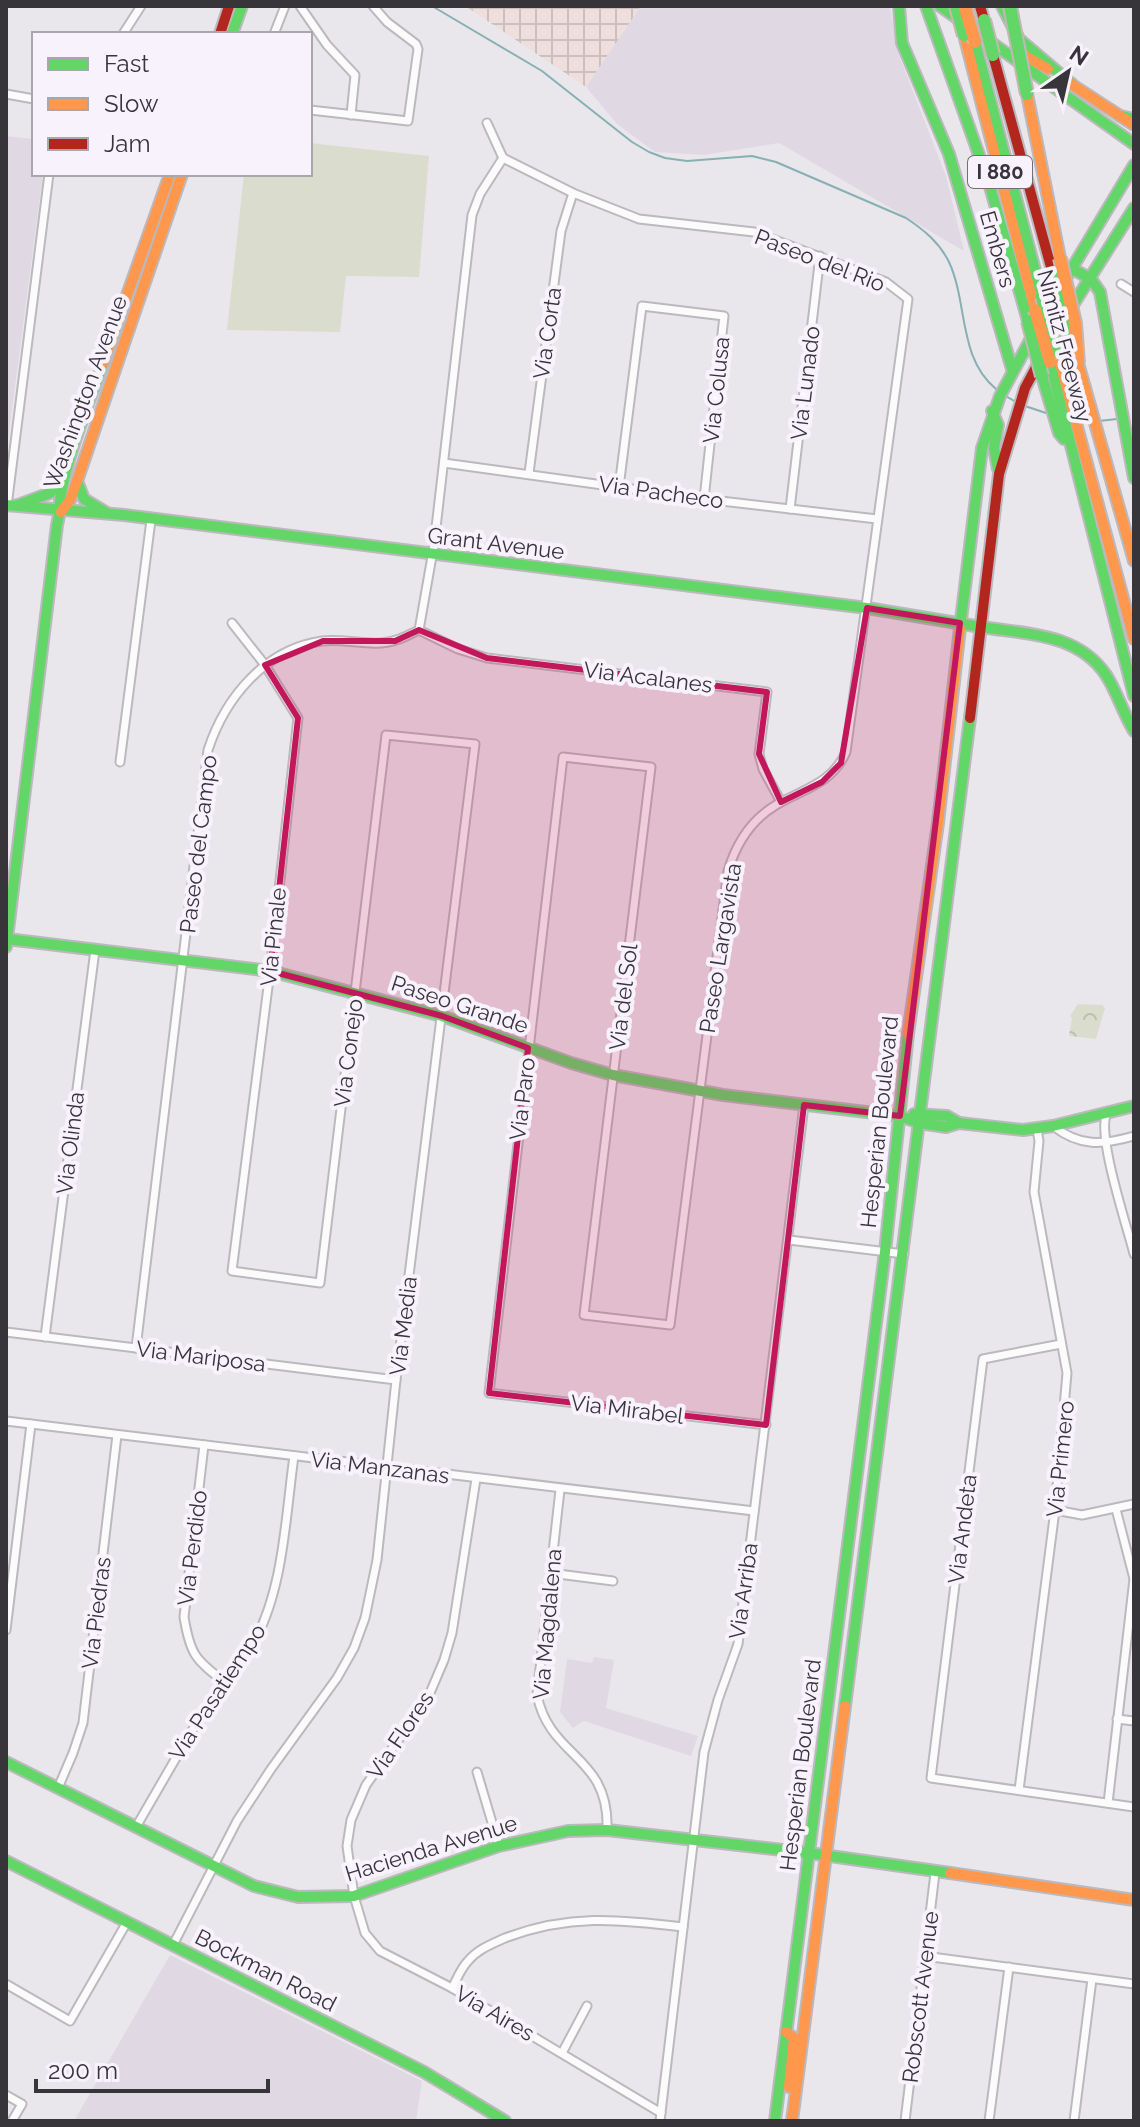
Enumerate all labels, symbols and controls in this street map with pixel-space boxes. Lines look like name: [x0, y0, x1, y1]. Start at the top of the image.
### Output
legend: [32, 32, 312, 176]
north arrow: [1028, 32, 1108, 112]
text: N: [1065, 40, 1093, 71]
text: Fast: [104, 49, 149, 78]
text: Slow: [104, 89, 159, 118]
text: Jam: [104, 129, 150, 158]
road number: I 880: [968, 156, 1032, 188]
street label: Embers: [975, 208, 1021, 290]
street label: Paseo del Rio: [751, 223, 889, 297]
street label: Nimitz Freeway: [1032, 267, 1098, 425]
street label: Via Corta: [528, 285, 566, 381]
street label: Washington Avenue: [38, 292, 132, 492]
street label: Via Lunado: [785, 324, 825, 442]
street label: Via Colusa: [697, 335, 735, 445]
street label: Via Pacheco: [597, 470, 725, 514]
street label: Grant Avenue: [426, 522, 566, 564]
street label: Via Acalanes: [582, 656, 714, 698]
street label: Paseo del Campo: [174, 753, 222, 935]
street label: Paseo Largavista: [694, 861, 746, 1035]
street label: Via Pinale: [255, 886, 291, 988]
street label: Via del Sol: [604, 942, 642, 1052]
street label: Paseo Grande: [388, 970, 532, 1038]
street label: Via Conejo: [328, 997, 368, 1109]
street label: Hesperian Boulevard: [855, 1015, 903, 1229]
street label: Via Paro: [504, 1056, 540, 1142]
street label: Via Olinda: [51, 1090, 89, 1196]
street label: Via Media: [384, 1275, 422, 1377]
street label: Via Mariposa: [135, 1335, 267, 1377]
street label: Via Mirabel: [569, 1389, 685, 1429]
street label: Via Primero: [1041, 1399, 1079, 1519]
street label: Via Manzanas: [309, 1446, 451, 1488]
street label: Via Andeta: [942, 1473, 982, 1585]
street label: Via Perdido: [172, 1489, 212, 1607]
street label: Via Arriba: [723, 1541, 763, 1641]
street label: Via Magdalena: [527, 1547, 567, 1701]
street label: Via Piedras: [76, 1555, 116, 1671]
street label: Via Pasatiempo: [163, 1619, 271, 1765]
street label: Hesperian Boulevard: [774, 1658, 826, 1872]
street label: Via Flores: [361, 1686, 439, 1784]
street label: Hacienda Avenue: [342, 1809, 520, 1887]
street label: Robscott Avenue: [897, 1909, 943, 2084]
street label: Bockman Road: [191, 1923, 341, 2017]
street label: Via Aires: [451, 1980, 539, 2046]
scale bar: [36, 2043, 268, 2093]
text: 200 m: [48, 2056, 118, 2085]

